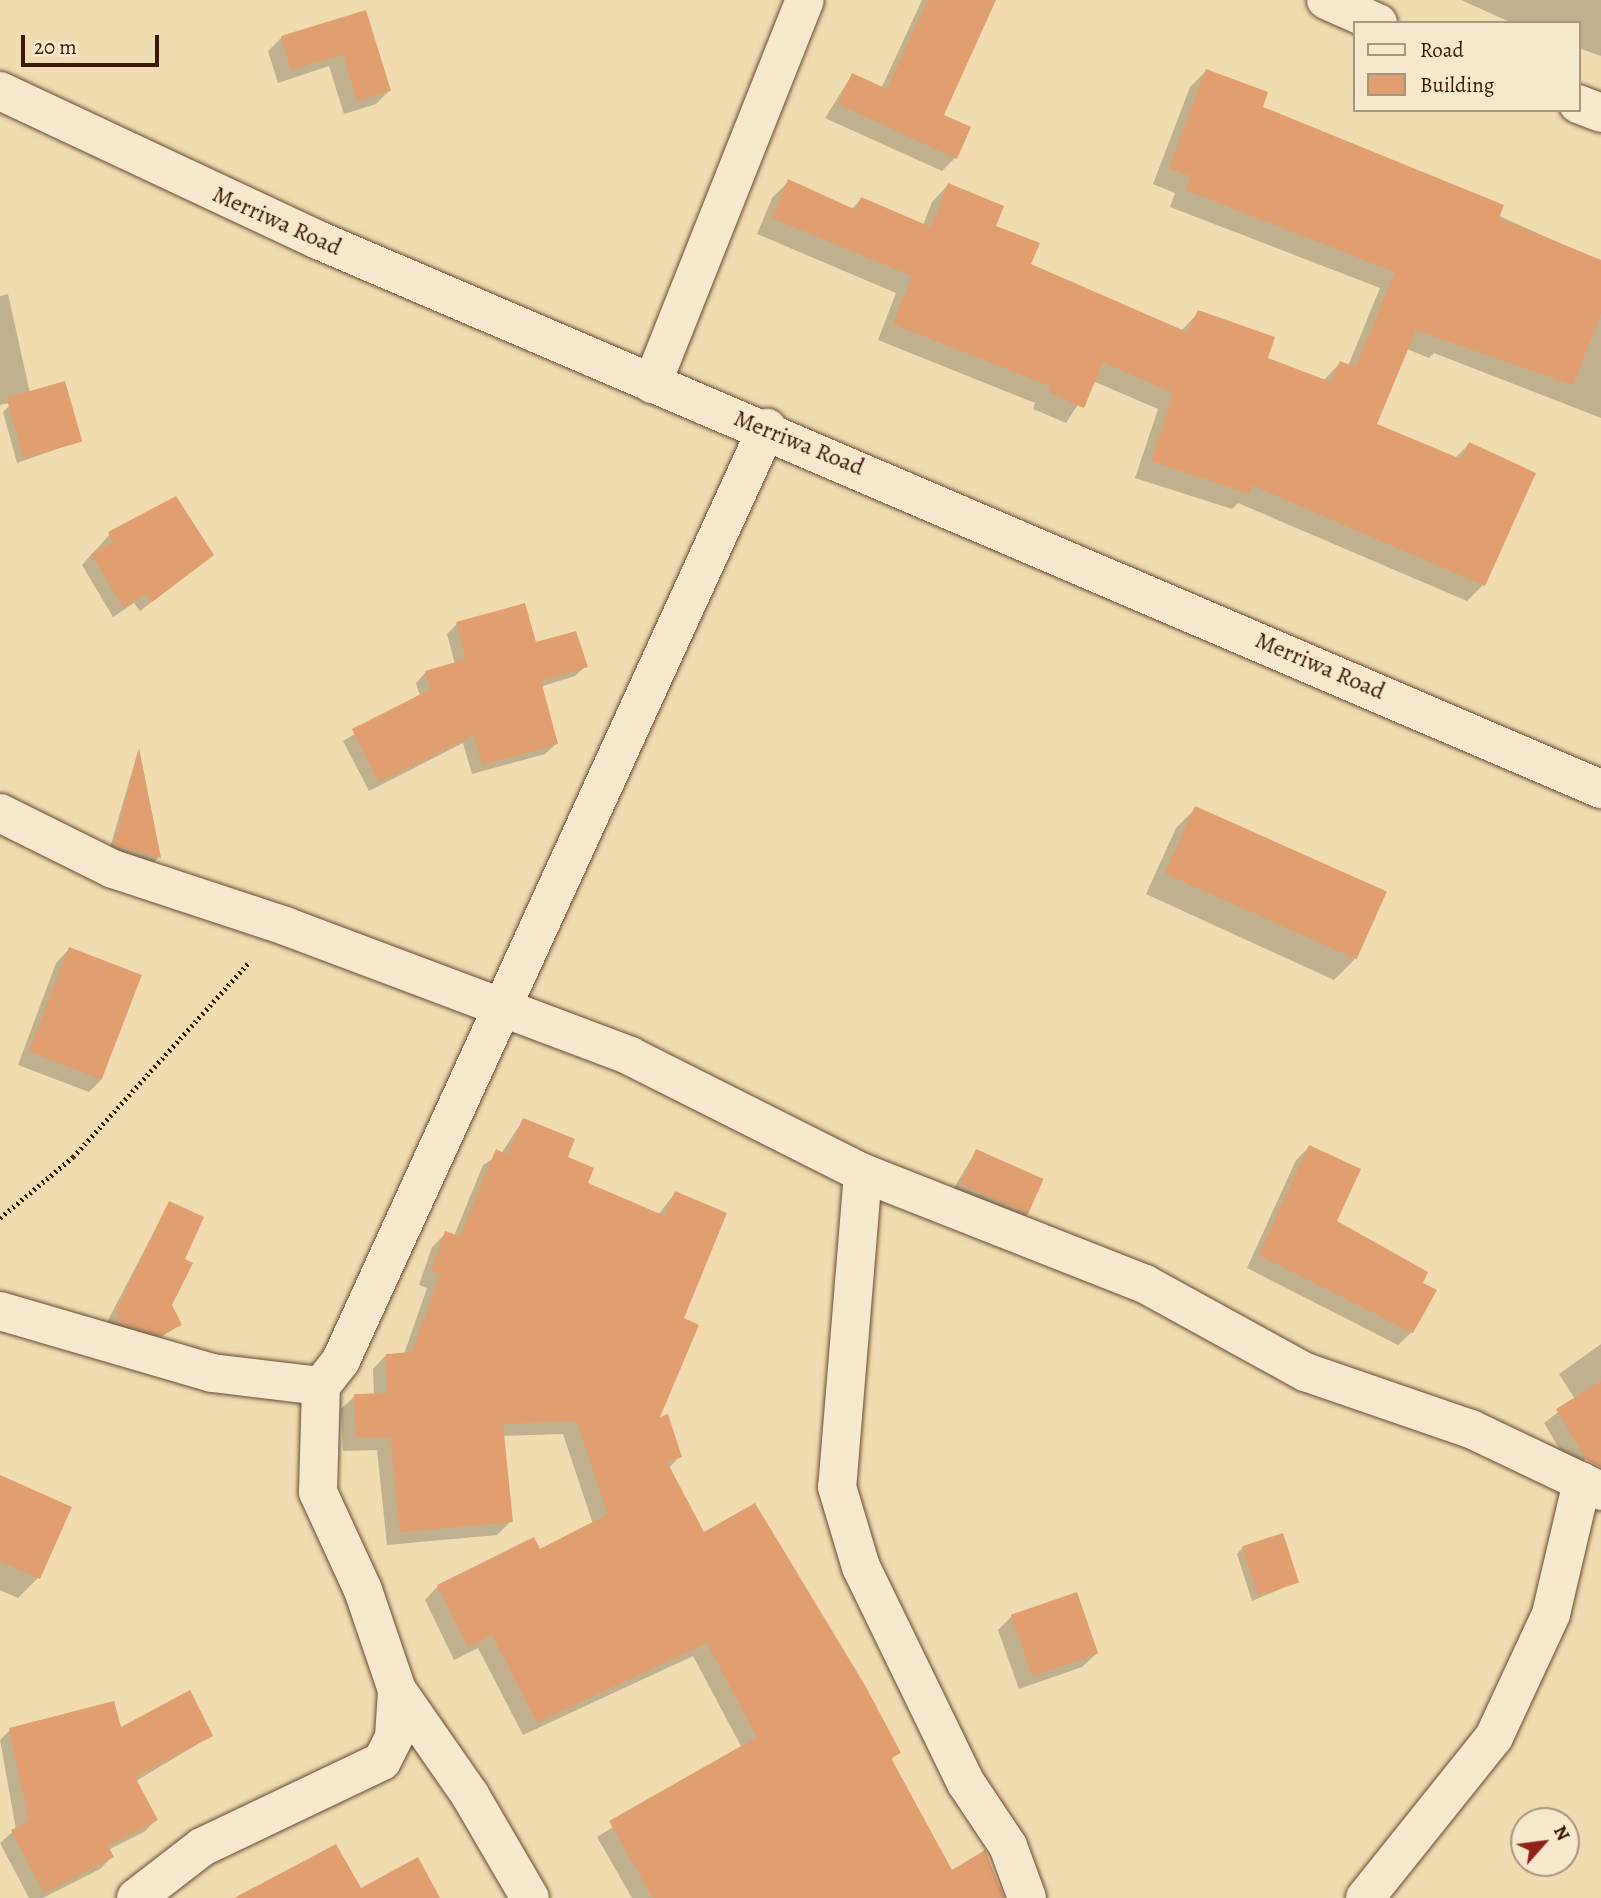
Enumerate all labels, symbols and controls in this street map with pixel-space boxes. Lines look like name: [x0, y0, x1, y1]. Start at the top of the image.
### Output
scale bar: [24, 21, 163, 65]
legend: [1352, 21, 1580, 112]
text: 20 m: [34, 33, 77, 61]
text: Road: [1420, 36, 1464, 64]
text: Building: [1420, 71, 1494, 99]
street label: Merriwa Road: [208, 180, 346, 262]
street label: Merriwa Road: [730, 404, 868, 482]
street label: Merriwa Road: [1251, 626, 1389, 706]
north arrow: [1510, 1807, 1580, 1877]
text: N: [1547, 1821, 1577, 1845]

